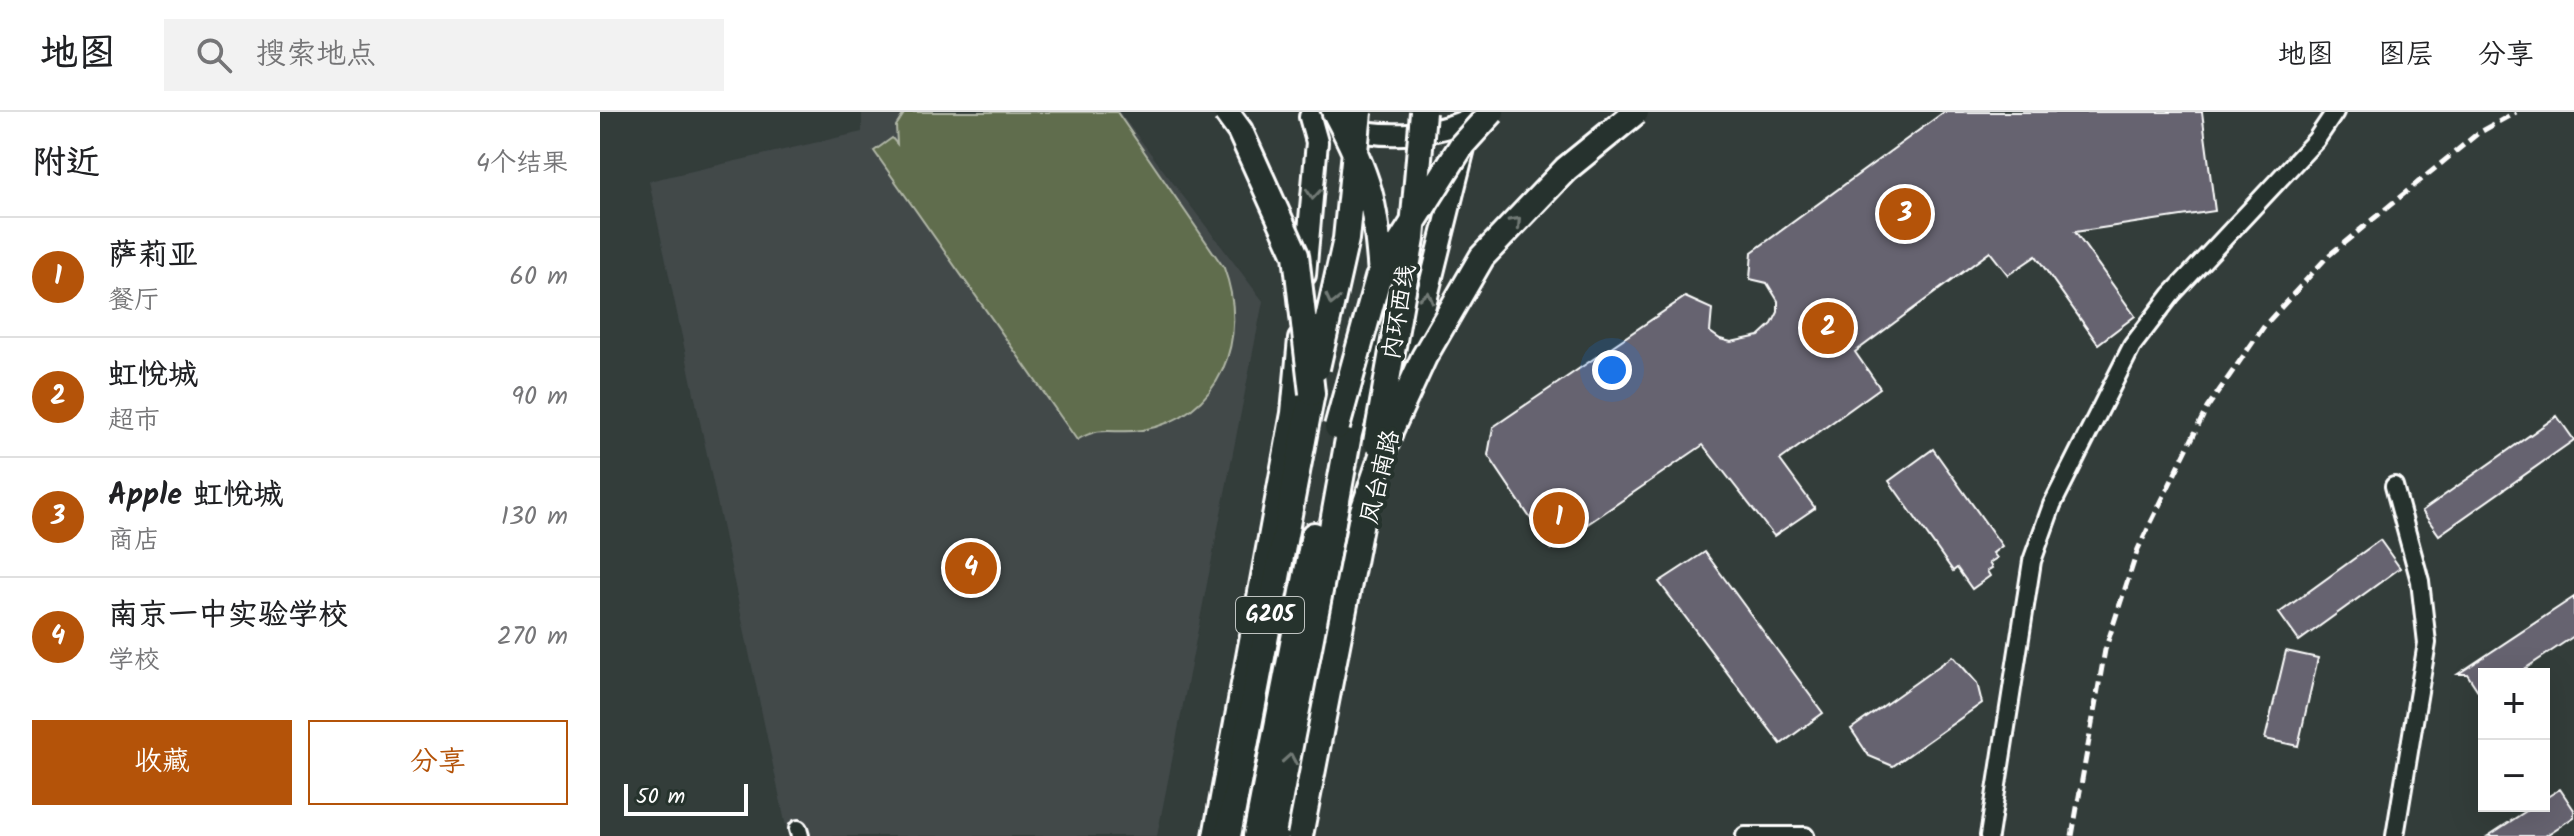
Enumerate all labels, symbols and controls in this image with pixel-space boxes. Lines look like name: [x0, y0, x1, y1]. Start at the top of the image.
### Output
search box: [164, 19, 724, 91]
text: 地图: [40, 25, 116, 85]
text: 搜索地点: [256, 31, 376, 79]
icon: search: [192, 33, 236, 77]
text: 地图: [2278, 33, 2334, 78]
text: 图层: [2378, 33, 2434, 78]
text: 分享: [2478, 33, 2534, 78]
text: 附近: [32, 137, 100, 191]
text: 4个结果: [476, 143, 568, 185]
pin: 3: [1879, 184, 1931, 244]
one-way arrow: [1304, 188, 1321, 201]
one-way arrow: [1506, 217, 1521, 231]
text: 萨莉亚: [108, 232, 198, 280]
text: 1: [54, 256, 62, 298]
text: 60 m: [509, 256, 568, 298]
street label: 内环西线: [1372, 261, 1428, 363]
text: 餐厅: [108, 280, 160, 322]
one-way arrow: [1418, 291, 1435, 305]
one-way arrow: [1324, 292, 1341, 306]
pin: 2: [1802, 298, 1854, 358]
your location: [1592, 350, 1632, 390]
text: 虹悦城: [108, 352, 198, 400]
text: 2: [50, 376, 66, 418]
text: 90 m: [511, 376, 568, 418]
text: 超市: [108, 400, 160, 442]
street label: 凤台南路: [1350, 426, 1412, 528]
text: Apple 虹悦城: [108, 472, 283, 520]
pin: 1: [1533, 488, 1585, 548]
text: 3: [51, 496, 65, 538]
text: 130 m: [501, 496, 568, 538]
text: 商店: [108, 520, 160, 562]
pin: 4: [945, 538, 997, 598]
text: 南京一中实验学校: [108, 592, 348, 640]
road number: G205: [1236, 597, 1304, 633]
text: 4: [51, 616, 65, 658]
text: 270 m: [497, 616, 568, 658]
text: 学校: [108, 640, 160, 682]
map controls: [2478, 668, 2550, 812]
button: +: [2478, 668, 2550, 740]
button: 收藏: [32, 720, 292, 805]
button: 分享: [308, 720, 568, 805]
button: −: [2478, 740, 2550, 812]
one-way arrow: [1280, 752, 1297, 766]
scale bar: [624, 780, 748, 816]
text: 50 m: [636, 780, 685, 815]

